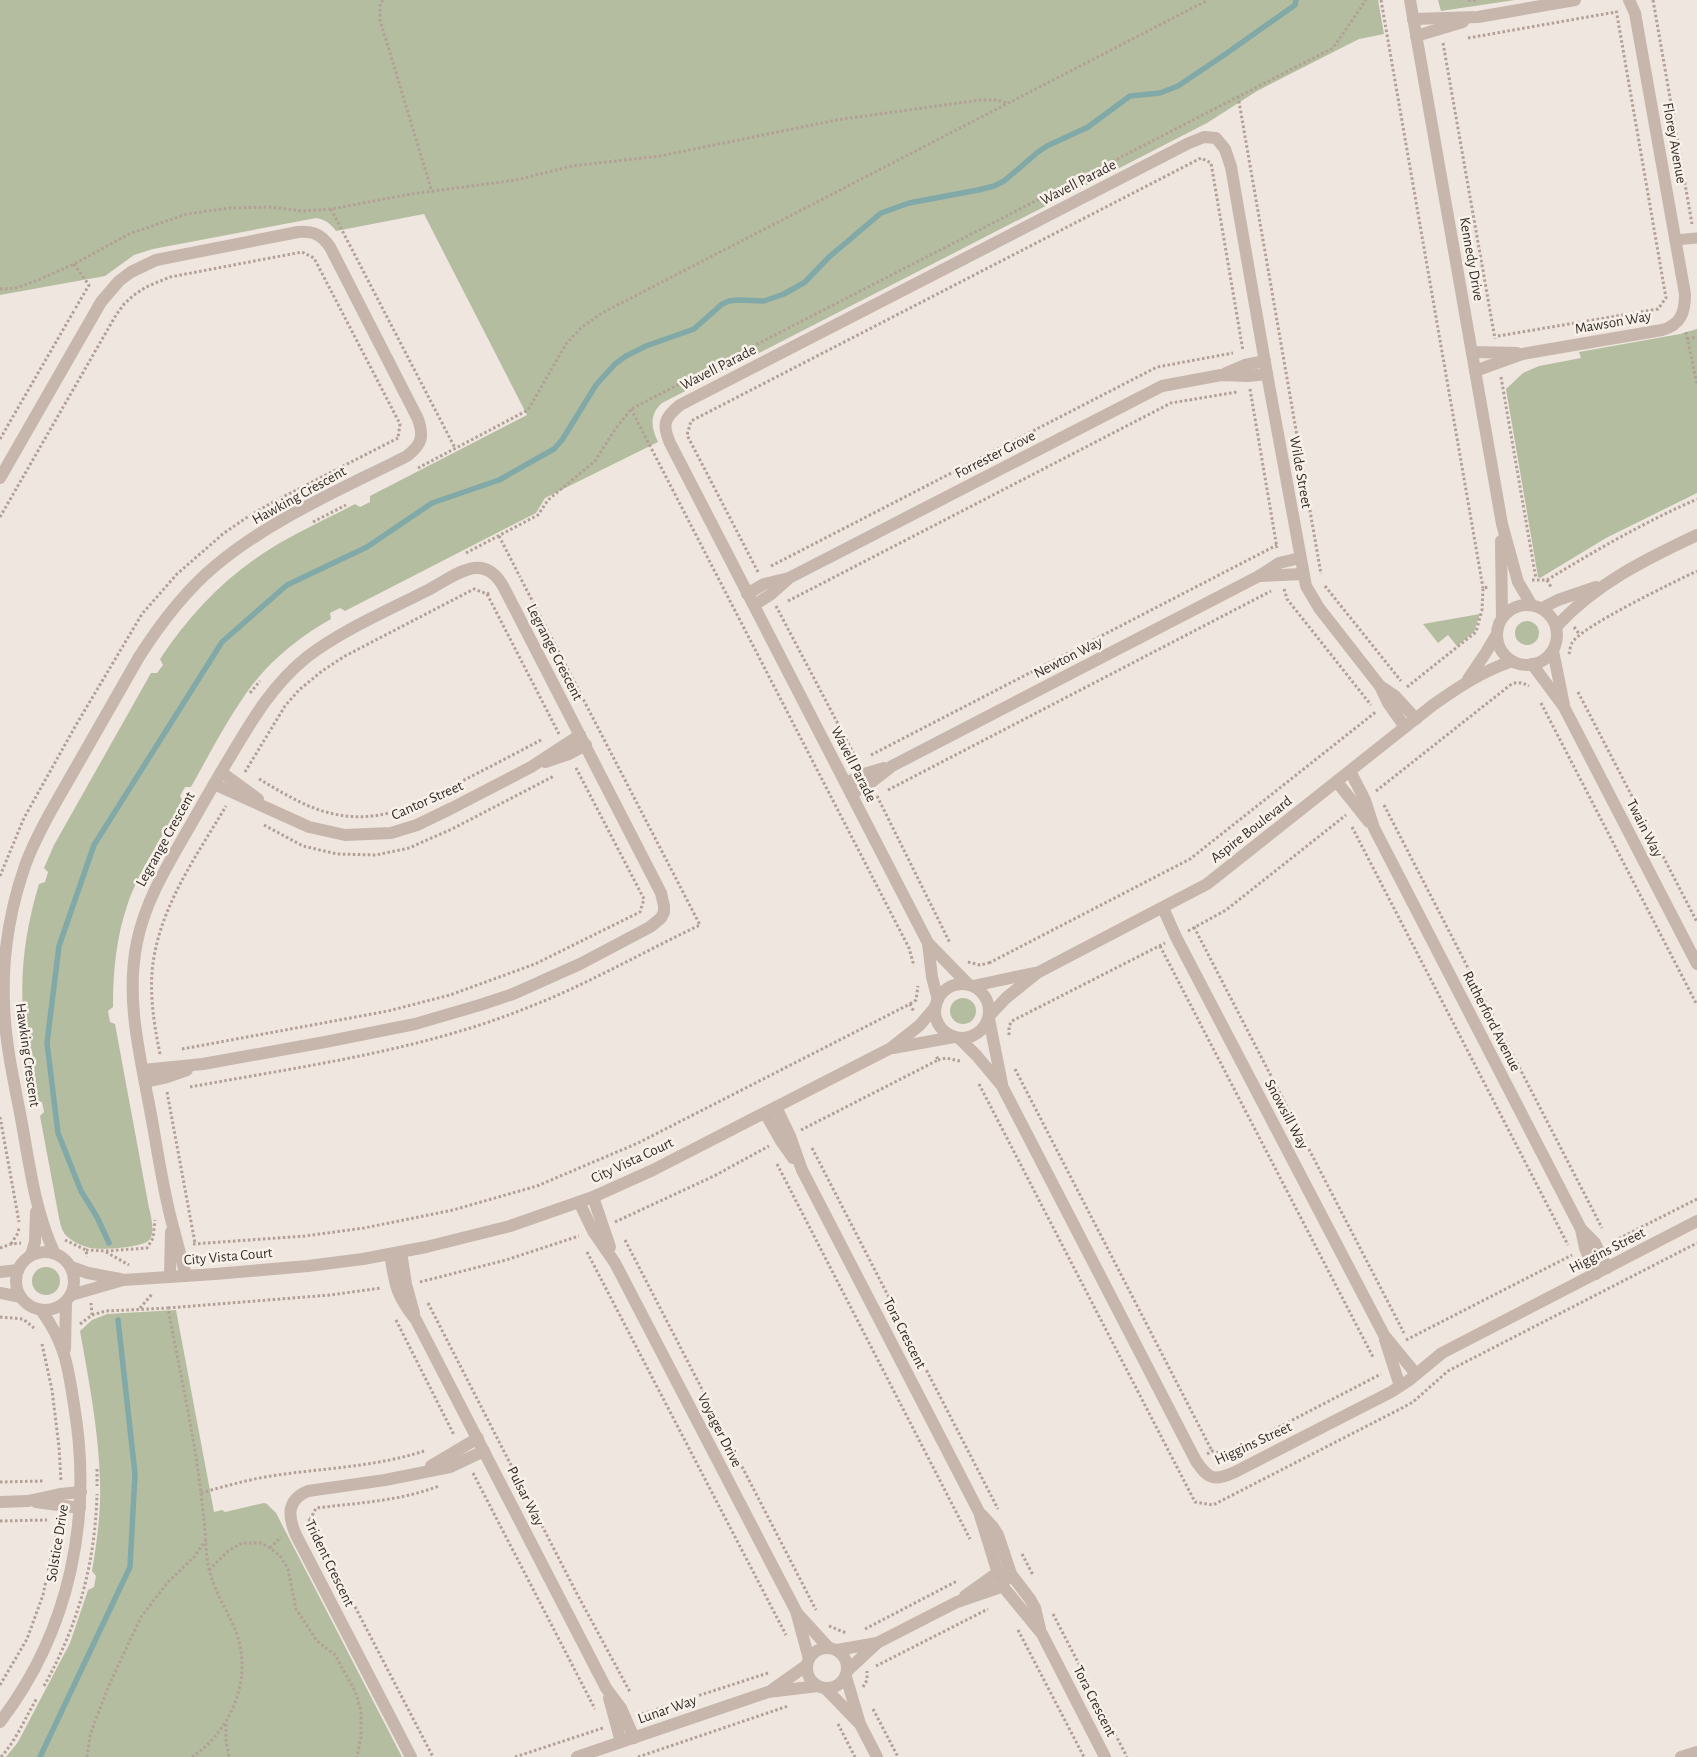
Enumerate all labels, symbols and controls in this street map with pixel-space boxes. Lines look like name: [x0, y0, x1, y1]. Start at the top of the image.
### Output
street label: Florey Avenue: [1660, 102, 1689, 185]
street label: Wavell Parade: [1038, 157, 1119, 208]
street label: Kennedy Drive: [1457, 216, 1486, 302]
street label: Mawson Way: [1574, 308, 1653, 337]
street label: Wavell Parade: [678, 342, 759, 393]
street label: Forrester Grove: [953, 428, 1038, 481]
street label: Wilde Street: [1287, 435, 1314, 510]
street label: Hawking Crescent: [250, 463, 349, 527]
street label: Legrange Crescent: [524, 602, 585, 703]
street label: Newton Way: [1032, 634, 1105, 681]
street label: Wavell Parade: [828, 724, 879, 805]
street label: Cantor Street: [389, 778, 465, 823]
street label: Legrange Crescent: [133, 789, 198, 889]
street label: Aspire Boulevard: [1208, 793, 1295, 866]
street label: Twain Way: [1624, 797, 1666, 860]
street label: Rutherford Avenue: [1460, 969, 1523, 1074]
street label: Hawking Crescent: [13, 1002, 42, 1108]
street label: Snowsill Way: [1262, 1077, 1311, 1152]
street label: City Vista Court: [589, 1135, 676, 1186]
street label: Higgins Street: [1567, 1225, 1648, 1276]
street label: City Vista Court: [183, 1245, 273, 1268]
street label: Tora Crescent: [880, 1295, 929, 1371]
street label: Voyager Drive: [695, 1391, 745, 1470]
street label: Higgins Street: [1212, 1419, 1294, 1468]
street label: Pulsar Way: [504, 1464, 547, 1529]
street label: Solstice Drive: [44, 1503, 71, 1583]
street label: Trident Crescent: [302, 1517, 357, 1609]
street label: Tora Crescent: [1070, 1663, 1119, 1739]
street label: Lunar Way: [636, 1692, 699, 1727]

